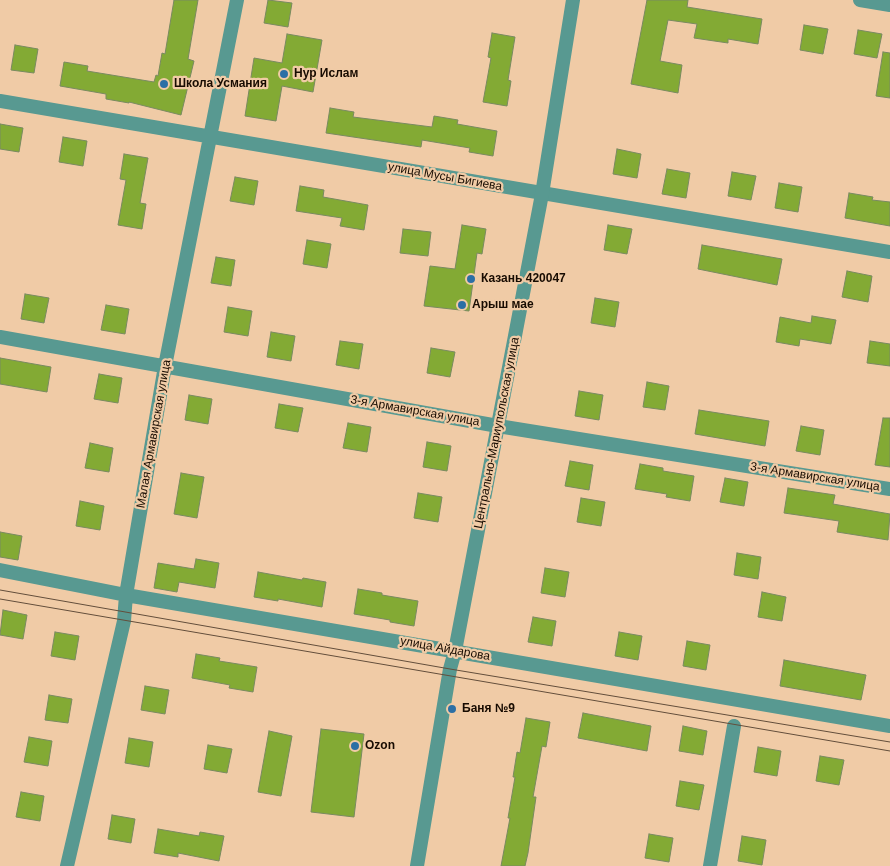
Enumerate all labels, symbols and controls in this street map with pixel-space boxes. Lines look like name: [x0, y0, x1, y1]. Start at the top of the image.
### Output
place label: Нур Ислам: [294, 67, 358, 81]
marker: Нур Ислам: [278, 68, 290, 80]
place label: Школа Усмания: [174, 77, 267, 91]
marker: Школа Усмания: [158, 78, 170, 90]
street label: улица Мусы Бигиева: [387, 160, 503, 194]
place label: Казань 420047: [481, 272, 566, 286]
marker: Казань 420047: [465, 273, 477, 285]
place label: Арыш мае: [472, 298, 534, 312]
marker: Арыш мае: [456, 299, 468, 311]
street label: Центрально-Мариупольская улица: [471, 336, 523, 530]
street label: Малая Армавирская улица: [134, 359, 174, 509]
street label: 3-я Армавирская улица: [349, 393, 481, 429]
street label: 3-я Армавирская улица: [749, 460, 881, 494]
street label: улица Айдарова: [399, 634, 491, 664]
place label: Баня №9: [462, 702, 515, 716]
marker: Баня №9: [446, 703, 458, 715]
place label: Ozon: [365, 739, 395, 753]
marker: Ozon: [349, 740, 361, 752]

